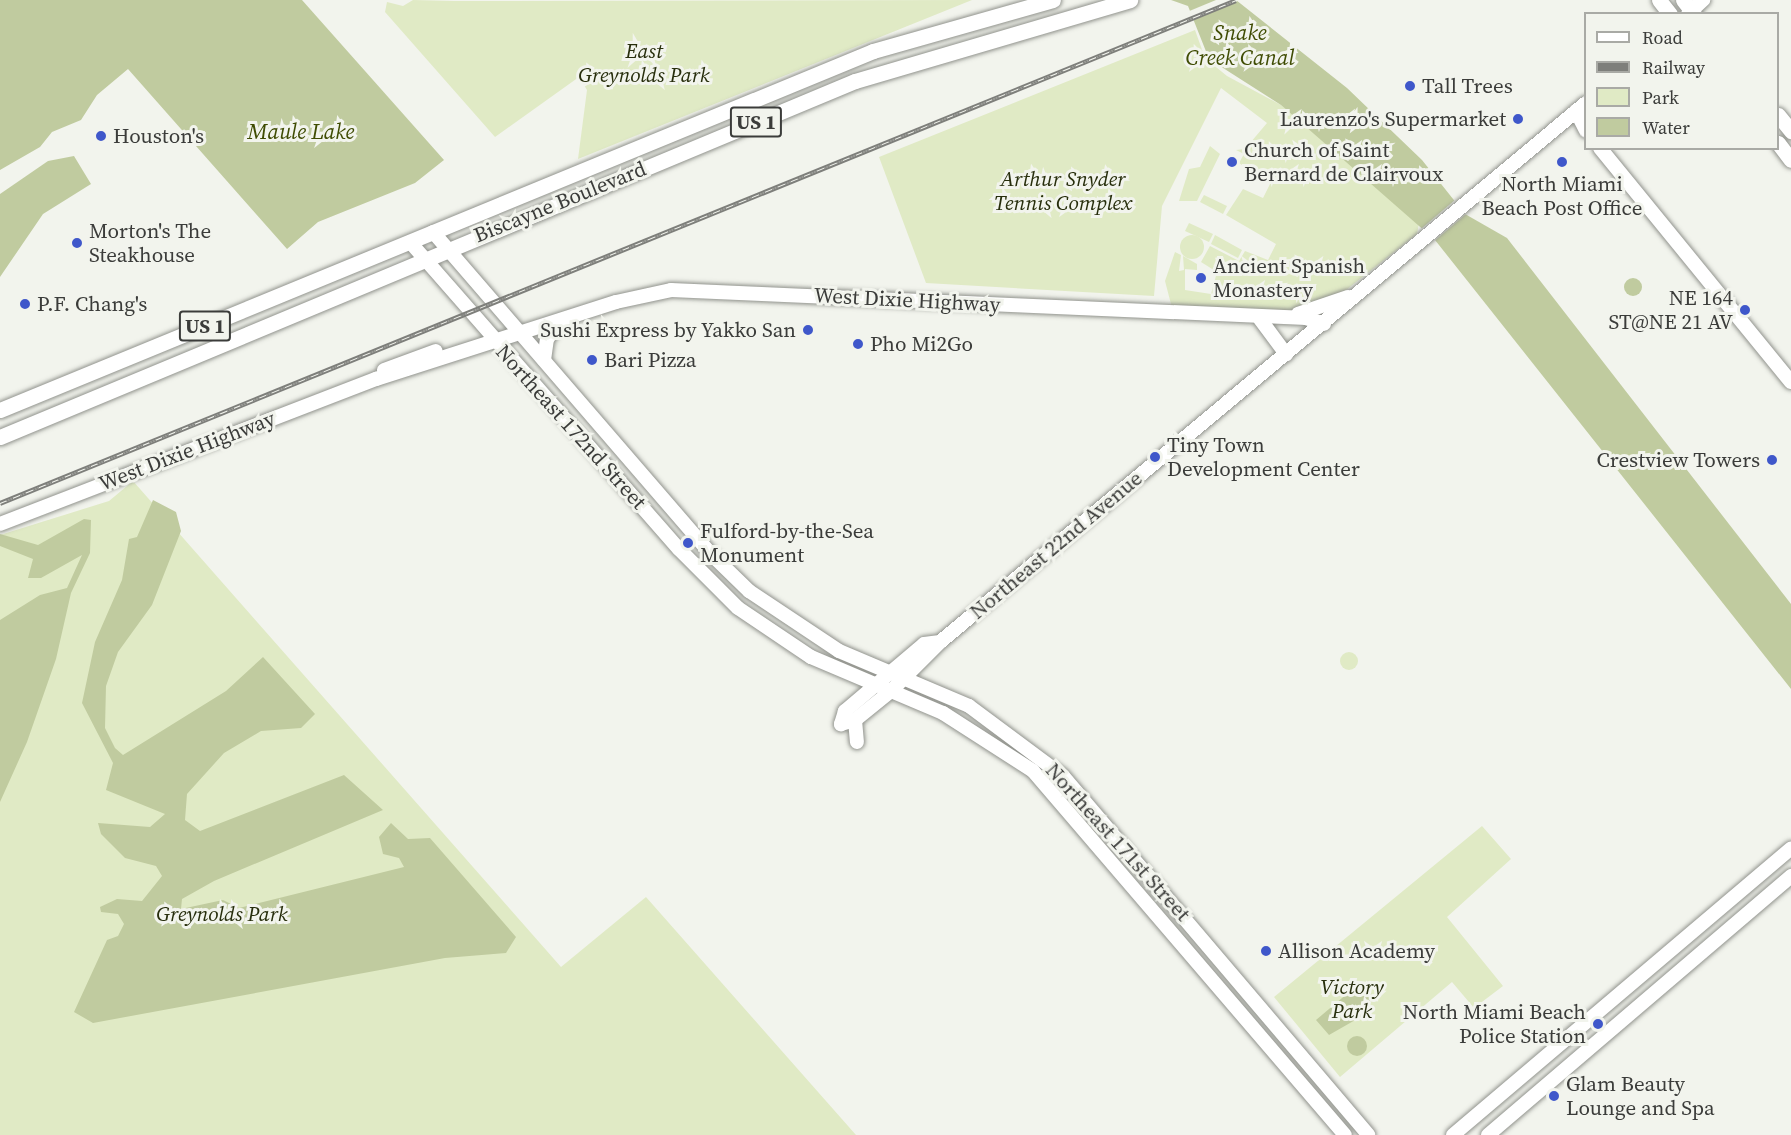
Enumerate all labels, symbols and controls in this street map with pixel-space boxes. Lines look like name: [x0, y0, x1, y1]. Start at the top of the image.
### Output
legend: [1584, 12, 1779, 150]
water label: Snake Creek Canal: [1185, 19, 1295, 70]
text: Road: [1642, 25, 1683, 50]
park label: East Greynolds Park: [578, 38, 710, 88]
text: Railway: [1642, 55, 1705, 80]
place label: Tall Trees: [1422, 73, 1513, 99]
marker: Tall Trees: [1403, 79, 1417, 93]
text: Park: [1642, 85, 1679, 110]
road number: US 1: [729, 105, 783, 139]
place label: Laurenzo's Supermarket: [1280, 106, 1506, 132]
marker: Laurenzo's Supermarket: [1511, 112, 1525, 126]
text: Water: [1642, 115, 1690, 140]
water label: Maule Lake: [248, 119, 354, 145]
place label: Houston's: [113, 123, 204, 149]
marker: Houston's: [94, 129, 108, 143]
place label: Church of Saint Bernard de Clairvoux: [1244, 137, 1443, 187]
marker: Church of Saint Bernard de Clairvoux: [1225, 155, 1239, 169]
marker: North Miami Beach Post Office: [1555, 155, 1569, 169]
street label: Biscayne Boulevard: [470, 156, 650, 248]
park label: Arthur Snyder Tennis Complex: [994, 166, 1132, 216]
place label: North Miami Beach Post Office: [1481, 171, 1643, 221]
place label: Morton's The Steakhouse: [89, 218, 212, 268]
marker: Morton's The Steakhouse: [70, 236, 84, 250]
place label: Ancient Spanish Monastery: [1213, 253, 1365, 303]
marker: Ancient Spanish Monastery: [1194, 271, 1208, 285]
street label: West Dixie Highway: [813, 283, 1001, 317]
place label: NE 164 ST@NE 21 AV: [1608, 285, 1733, 335]
place label: P.F. Chang's: [37, 291, 147, 317]
marker: P.F. Chang's: [18, 297, 32, 311]
marker: NE 164 ST@NE 21 AV: [1738, 303, 1752, 317]
road number: US 1: [178, 309, 232, 343]
place label: Sushi Express by Yakko San: [540, 317, 796, 343]
marker: Sushi Express by Yakko San: [801, 323, 815, 337]
place label: Pho Mi2Go: [870, 331, 973, 357]
marker: Pho Mi2Go: [851, 337, 865, 351]
street label: Northeast 172nd Street: [490, 340, 652, 514]
place label: Bari Pizza: [604, 347, 697, 373]
marker: Bari Pizza: [585, 353, 599, 367]
street label: West Dixie Highway: [95, 406, 279, 496]
place label: Tiny Town Development Center: [1167, 432, 1360, 482]
place label: Crestview Towers: [1596, 447, 1760, 473]
marker: Tiny Town Development Center: [1148, 450, 1162, 464]
marker: Crestview Towers: [1765, 453, 1779, 467]
street label: Northeast 22nd Avenue: [965, 466, 1147, 624]
place label: Fulford-by-the-Sea Monument: [700, 518, 874, 568]
marker: Fulford-by-the-Sea Monument: [681, 536, 695, 550]
street label: Northeast 171st Street: [1040, 758, 1196, 926]
park label: Greynolds Park: [156, 901, 288, 927]
place label: Allison Academy: [1278, 938, 1435, 964]
marker: Allison Academy: [1259, 944, 1273, 958]
park label: Victory Park: [1320, 974, 1384, 1024]
place label: North Miami Beach Police Station: [1403, 999, 1586, 1049]
marker: North Miami Beach Police Station: [1591, 1017, 1605, 1031]
place label: Glam Beauty Lounge and Spa: [1566, 1071, 1715, 1121]
marker: Glam Beauty Lounge and Spa: [1547, 1089, 1561, 1103]

